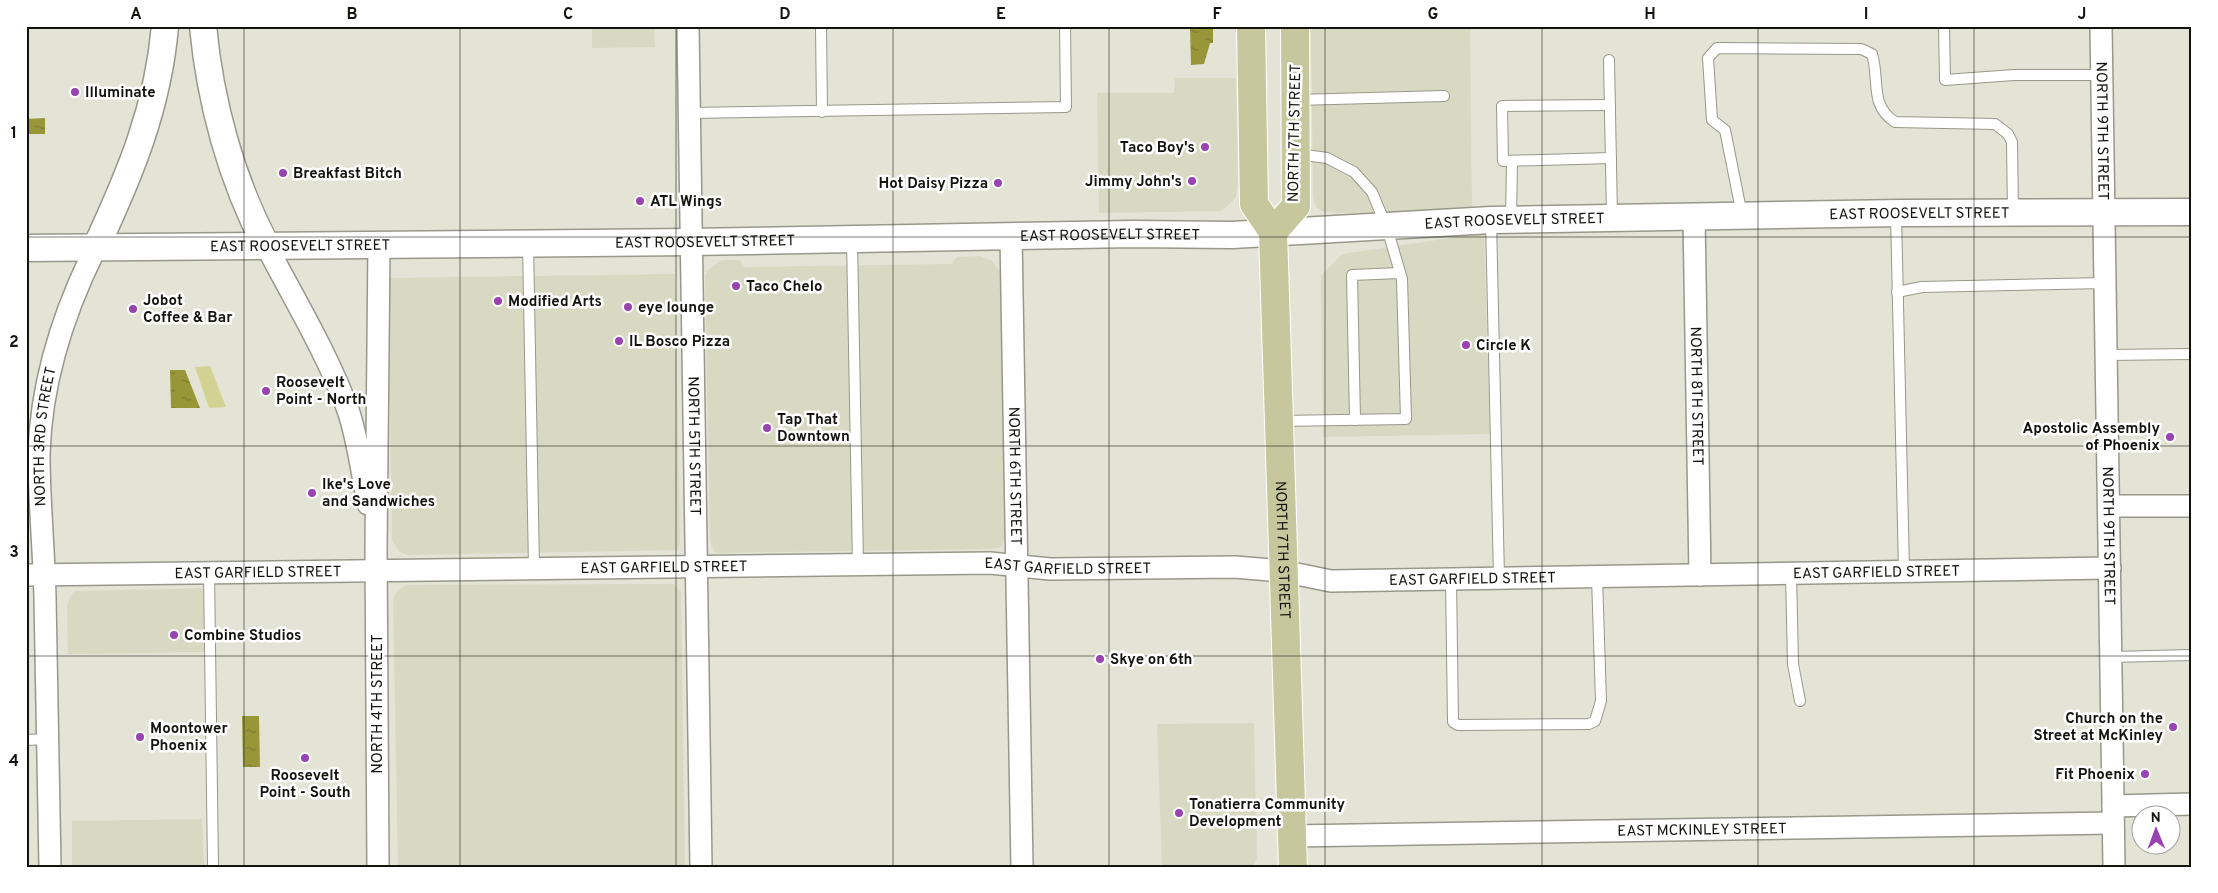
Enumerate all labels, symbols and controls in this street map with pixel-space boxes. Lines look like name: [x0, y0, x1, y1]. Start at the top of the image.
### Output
text: A: [130, 5, 142, 25]
text: B: [346, 5, 358, 25]
text: C: [563, 5, 573, 25]
text: D: [779, 5, 791, 25]
text: E: [996, 5, 1006, 25]
text: F: [1212, 5, 1222, 25]
text: G: [1428, 5, 1438, 25]
text: H: [1644, 5, 1656, 25]
text: I: [1864, 5, 1868, 25]
text: J: [2078, 5, 2086, 25]
street label: NORTH 9TH STREET: [2091, 61, 2112, 201]
street label: NORTH 7TH STREET: [1285, 64, 1306, 202]
place label: Illuminate: [85, 84, 156, 103]
marker: Illuminate: [69, 86, 81, 98]
text: 1: [11, 124, 17, 144]
place label: Taco Boy's: [1120, 139, 1195, 158]
marker: Taco Boy's: [1199, 141, 1211, 153]
place label: Breakfast Bitch: [293, 165, 402, 184]
marker: Breakfast Bitch: [277, 167, 289, 179]
place label: Jimmy John's: [1085, 173, 1182, 192]
place label: Hot Daisy Pizza: [878, 175, 988, 194]
marker: Jimmy John's: [1186, 175, 1198, 187]
marker: Hot Daisy Pizza: [992, 177, 1004, 189]
place label: ATL Wings: [650, 193, 722, 212]
marker: ATL Wings: [634, 195, 646, 207]
street label: EAST ROOSEVELT STREET: [1829, 205, 2010, 225]
street label: EAST ROOSEVELT STREET: [1424, 210, 1605, 235]
street label: EAST ROOSEVELT STREET: [1020, 226, 1200, 247]
street label: EAST ROOSEVELT STREET: [615, 232, 795, 254]
street label: EAST ROOSEVELT STREET: [210, 237, 390, 257]
place label: Taco Chelo: [746, 278, 823, 297]
marker: Taco Chelo: [730, 280, 742, 292]
place label: Jobot Coffee & Bar: [143, 292, 233, 328]
place label: Modified Arts: [508, 293, 602, 312]
marker: Modified Arts: [492, 295, 504, 307]
place label: eye lounge: [638, 299, 714, 318]
marker: eye lounge: [622, 301, 634, 313]
marker: Jobot Coffee & Bar: [127, 303, 139, 315]
street label: NORTH 8TH STREET: [1685, 326, 1706, 466]
text: 2: [9, 333, 19, 353]
place label: IL Bosco Pizza: [629, 333, 730, 352]
marker: IL Bosco Pizza: [613, 335, 625, 347]
place label: Circle K: [1476, 337, 1531, 356]
marker: Circle K: [1460, 339, 1472, 351]
street label: NORTH 3RD STREET: [31, 365, 62, 507]
place label: Roosevelt Point - North: [276, 374, 366, 410]
street label: NORTH 5TH STREET: [682, 376, 704, 516]
marker: Roosevelt Point - North: [260, 385, 272, 397]
street label: NORTH 6TH STREET: [1003, 406, 1024, 546]
place label: Tap That Downtown: [777, 411, 850, 447]
place label: Apostolic Assembly of Phoenix: [2022, 420, 2160, 456]
marker: Tap That Downtown: [761, 422, 773, 434]
marker: Apostolic Assembly of Phoenix: [2164, 431, 2176, 443]
street label: NORTH 9TH STREET: [2097, 466, 2118, 606]
place label: Ike's Love and Sandwiches: [322, 476, 435, 512]
street label: NORTH 7TH STREET: [1270, 481, 1293, 619]
marker: Ike's Love and Sandwiches: [306, 487, 318, 499]
text: 3: [9, 543, 19, 563]
street label: EAST GARFIELD STREET: [984, 555, 1151, 580]
street label: EAST GARFIELD STREET: [580, 558, 748, 579]
street label: EAST GARFIELD STREET: [174, 563, 342, 584]
street label: EAST GARFIELD STREET: [1793, 563, 1960, 584]
street label: EAST GARFIELD STREET: [1389, 569, 1556, 591]
place label: Combine Studios: [184, 627, 302, 646]
marker: Combine Studios: [168, 629, 180, 641]
street label: NORTH 4TH STREET: [369, 634, 388, 774]
place label: Skye on 6th: [1110, 651, 1192, 670]
marker: Skye on 6th: [1094, 653, 1106, 665]
place label: Church on the Street at McKinley: [2034, 710, 2163, 746]
place label: Moontower Phoenix: [150, 720, 228, 756]
marker: Church on the Street at McKinley: [2167, 721, 2179, 733]
marker: Moontower Phoenix: [134, 731, 146, 743]
text: 4: [9, 752, 19, 772]
marker: Roosevelt Point - South: [299, 752, 311, 764]
place label: Fit Phoenix: [2055, 766, 2135, 785]
place label: Roosevelt Point - South: [259, 767, 351, 803]
marker: Fit Phoenix: [2139, 768, 2151, 780]
place label: Tonatierra Community Development: [1189, 796, 1345, 832]
north arrow: [2130, 806, 2180, 856]
marker: Tonatierra Community Development: [1173, 807, 1185, 819]
text: N: [2151, 810, 2161, 827]
street label: EAST MCKINLEY STREET: [1617, 820, 1787, 842]

